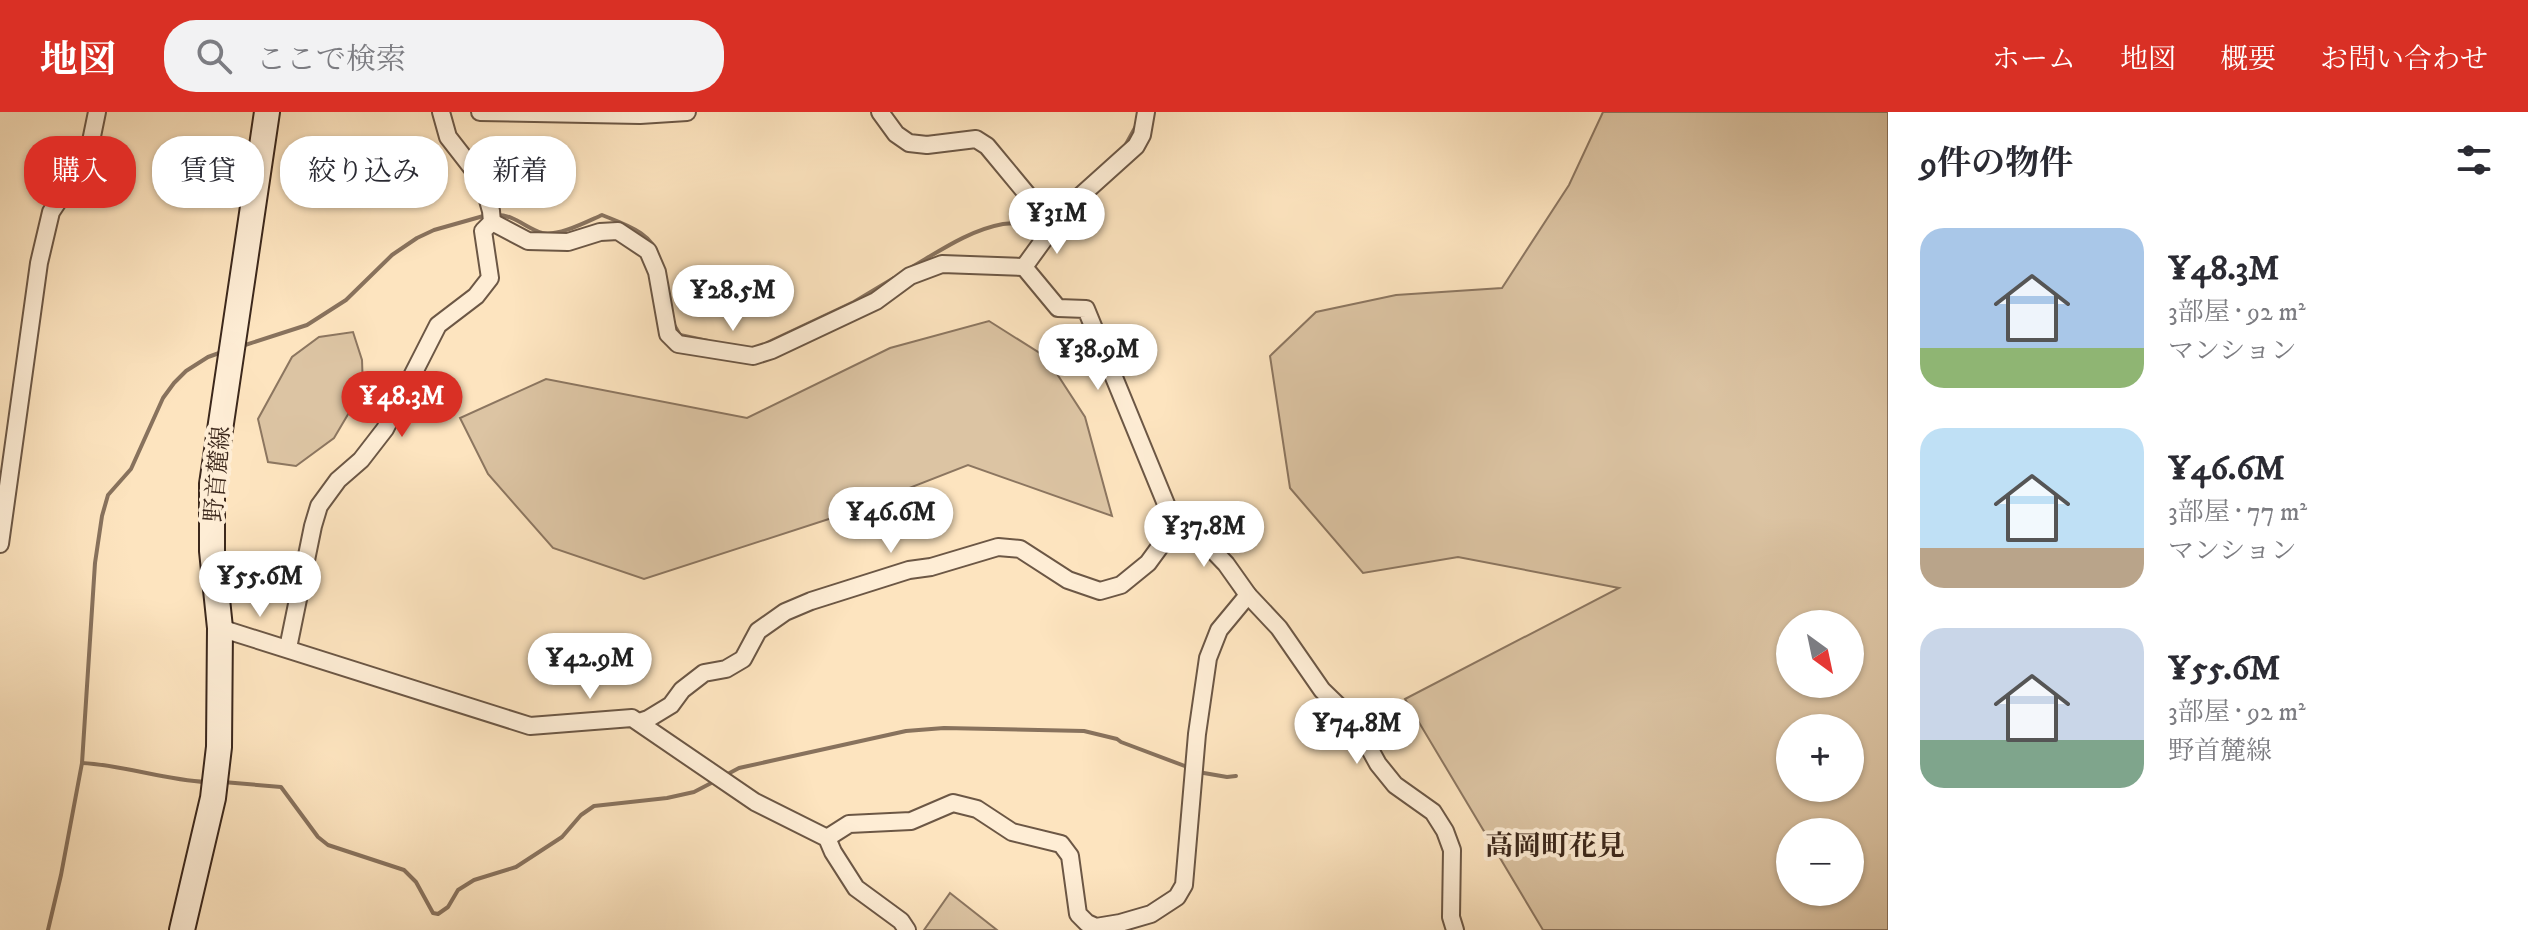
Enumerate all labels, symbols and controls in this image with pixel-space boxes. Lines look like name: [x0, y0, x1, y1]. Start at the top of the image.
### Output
search box: [164, 20, 724, 92]
icon: search: [192, 34, 236, 78]
text: 地図: [40, 37, 116, 85]
text: ここで検索: [256, 42, 406, 79]
text: ホーム: [1992, 42, 2076, 77]
text: 地図: [2120, 42, 2176, 77]
text: 概要: [2220, 42, 2276, 77]
text: お問い合わせ: [2320, 42, 2488, 77]
chip: 購入: [24, 136, 136, 208]
chip: 賃貸: [152, 136, 264, 208]
chip: 絞り込み: [280, 136, 448, 208]
chip: 新着: [464, 136, 576, 208]
icon: filters: [2452, 138, 2496, 182]
text: 9件の物件: [1920, 143, 2073, 185]
pin: ¥31M: [1010, 188, 1104, 256]
text: ¥31M: [1027, 197, 1087, 230]
text: ¥48.3M: [2168, 248, 2279, 290]
icon: home: [1984, 260, 2080, 356]
pin: ¥28.5M: [668, 265, 798, 333]
text: ¥28.5M: [690, 274, 776, 307]
text: 3部屋 · 92 m²: [2168, 296, 2306, 329]
pin: ¥38.9M: [1033, 324, 1163, 392]
text: ¥38.9M: [1056, 333, 1140, 366]
text: マンション: [2168, 335, 2297, 368]
pin: ¥48.3M: [337, 371, 467, 439]
text: ¥48.3M: [359, 380, 445, 413]
street label: 野首麓線: [199, 425, 237, 523]
text: ¥46.6M: [2168, 448, 2285, 490]
icon: home: [1984, 460, 2080, 556]
pin: ¥46.6M: [826, 487, 956, 555]
text: ¥46.6M: [846, 496, 936, 529]
text: 3部屋 · 77 m²: [2168, 496, 2307, 529]
pin: ¥37.8M: [1139, 501, 1269, 569]
text: ¥37.8M: [1162, 510, 1246, 543]
text: マンション: [2168, 535, 2297, 568]
pin: ¥55.6M: [195, 551, 325, 619]
text: ¥55.6M: [217, 560, 303, 593]
north arrow: [1776, 610, 1864, 698]
map controls: [1776, 610, 1864, 906]
pin: ¥42.9M: [525, 633, 655, 701]
text: ¥42.9M: [546, 642, 634, 675]
text: ¥55.6M: [2168, 648, 2280, 690]
icon: home: [1984, 660, 2080, 756]
text: 3部屋 · 92 m²: [2168, 696, 2306, 729]
pin: ¥74.8M: [1292, 698, 1422, 766]
text: ¥74.8M: [1312, 707, 1402, 740]
button: +: [1776, 714, 1864, 802]
text: 野首麓線: [2168, 735, 2272, 768]
button: −: [1776, 818, 1864, 906]
district label: 高岡町花見: [1485, 829, 1625, 864]

